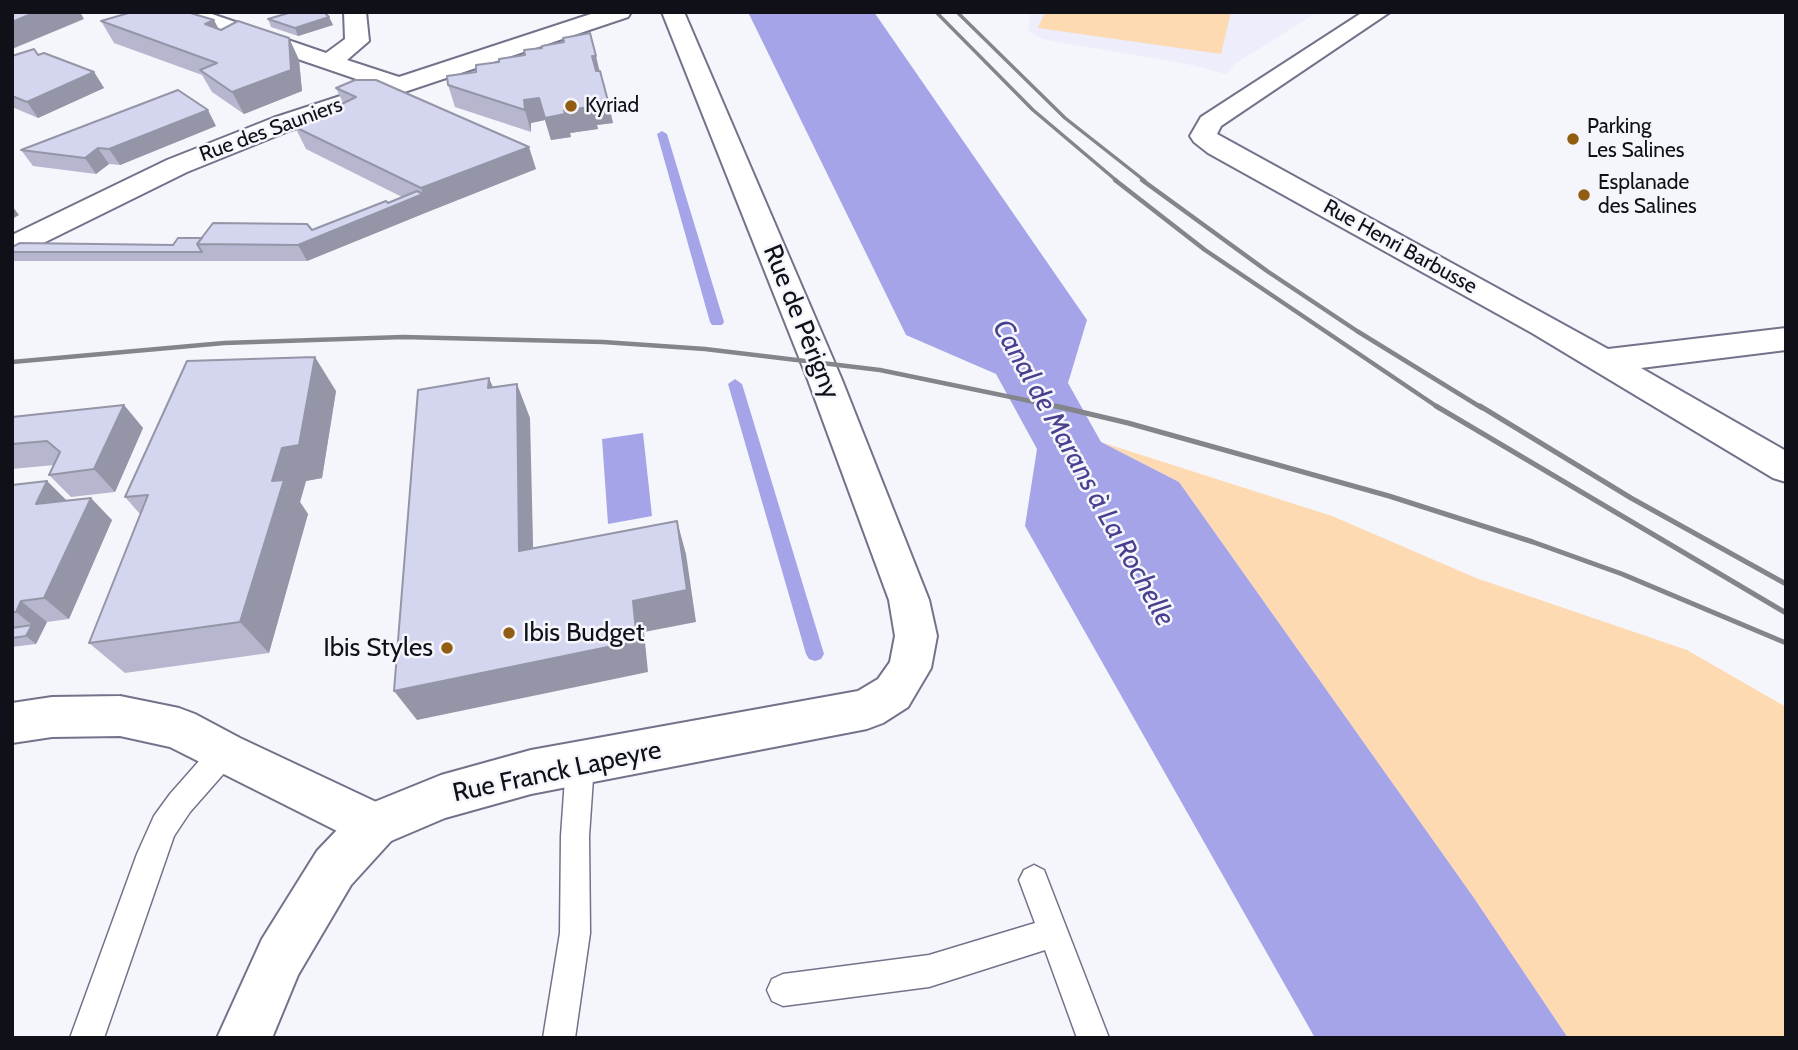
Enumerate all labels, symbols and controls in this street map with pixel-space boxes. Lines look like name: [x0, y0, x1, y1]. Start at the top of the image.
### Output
street label: Rue des Sauniers: [196, 92, 346, 168]
place label: Kyriad: [585, 93, 639, 119]
marker: Kyriad: [563, 98, 579, 114]
place label: Parking Les Salines: [1587, 114, 1684, 164]
marker: Parking Les Salines: [1565, 131, 1581, 147]
place label: Esplanade des Salines: [1598, 170, 1697, 220]
marker: Esplanade des Salines: [1576, 187, 1592, 203]
street label: Rue Henri Barbusse: [1319, 194, 1481, 300]
street label: Rue de Périgny: [756, 240, 846, 404]
water label: Canal de Marans à La Rochelle: [985, 314, 1181, 632]
place label: Ibis Budget: [523, 617, 644, 649]
marker: Ibis Budget: [501, 625, 517, 641]
place label: Ibis Styles: [323, 632, 433, 664]
marker: Ibis Styles: [439, 640, 455, 656]
street label: Rue Franck Lapeyre: [450, 735, 664, 809]

